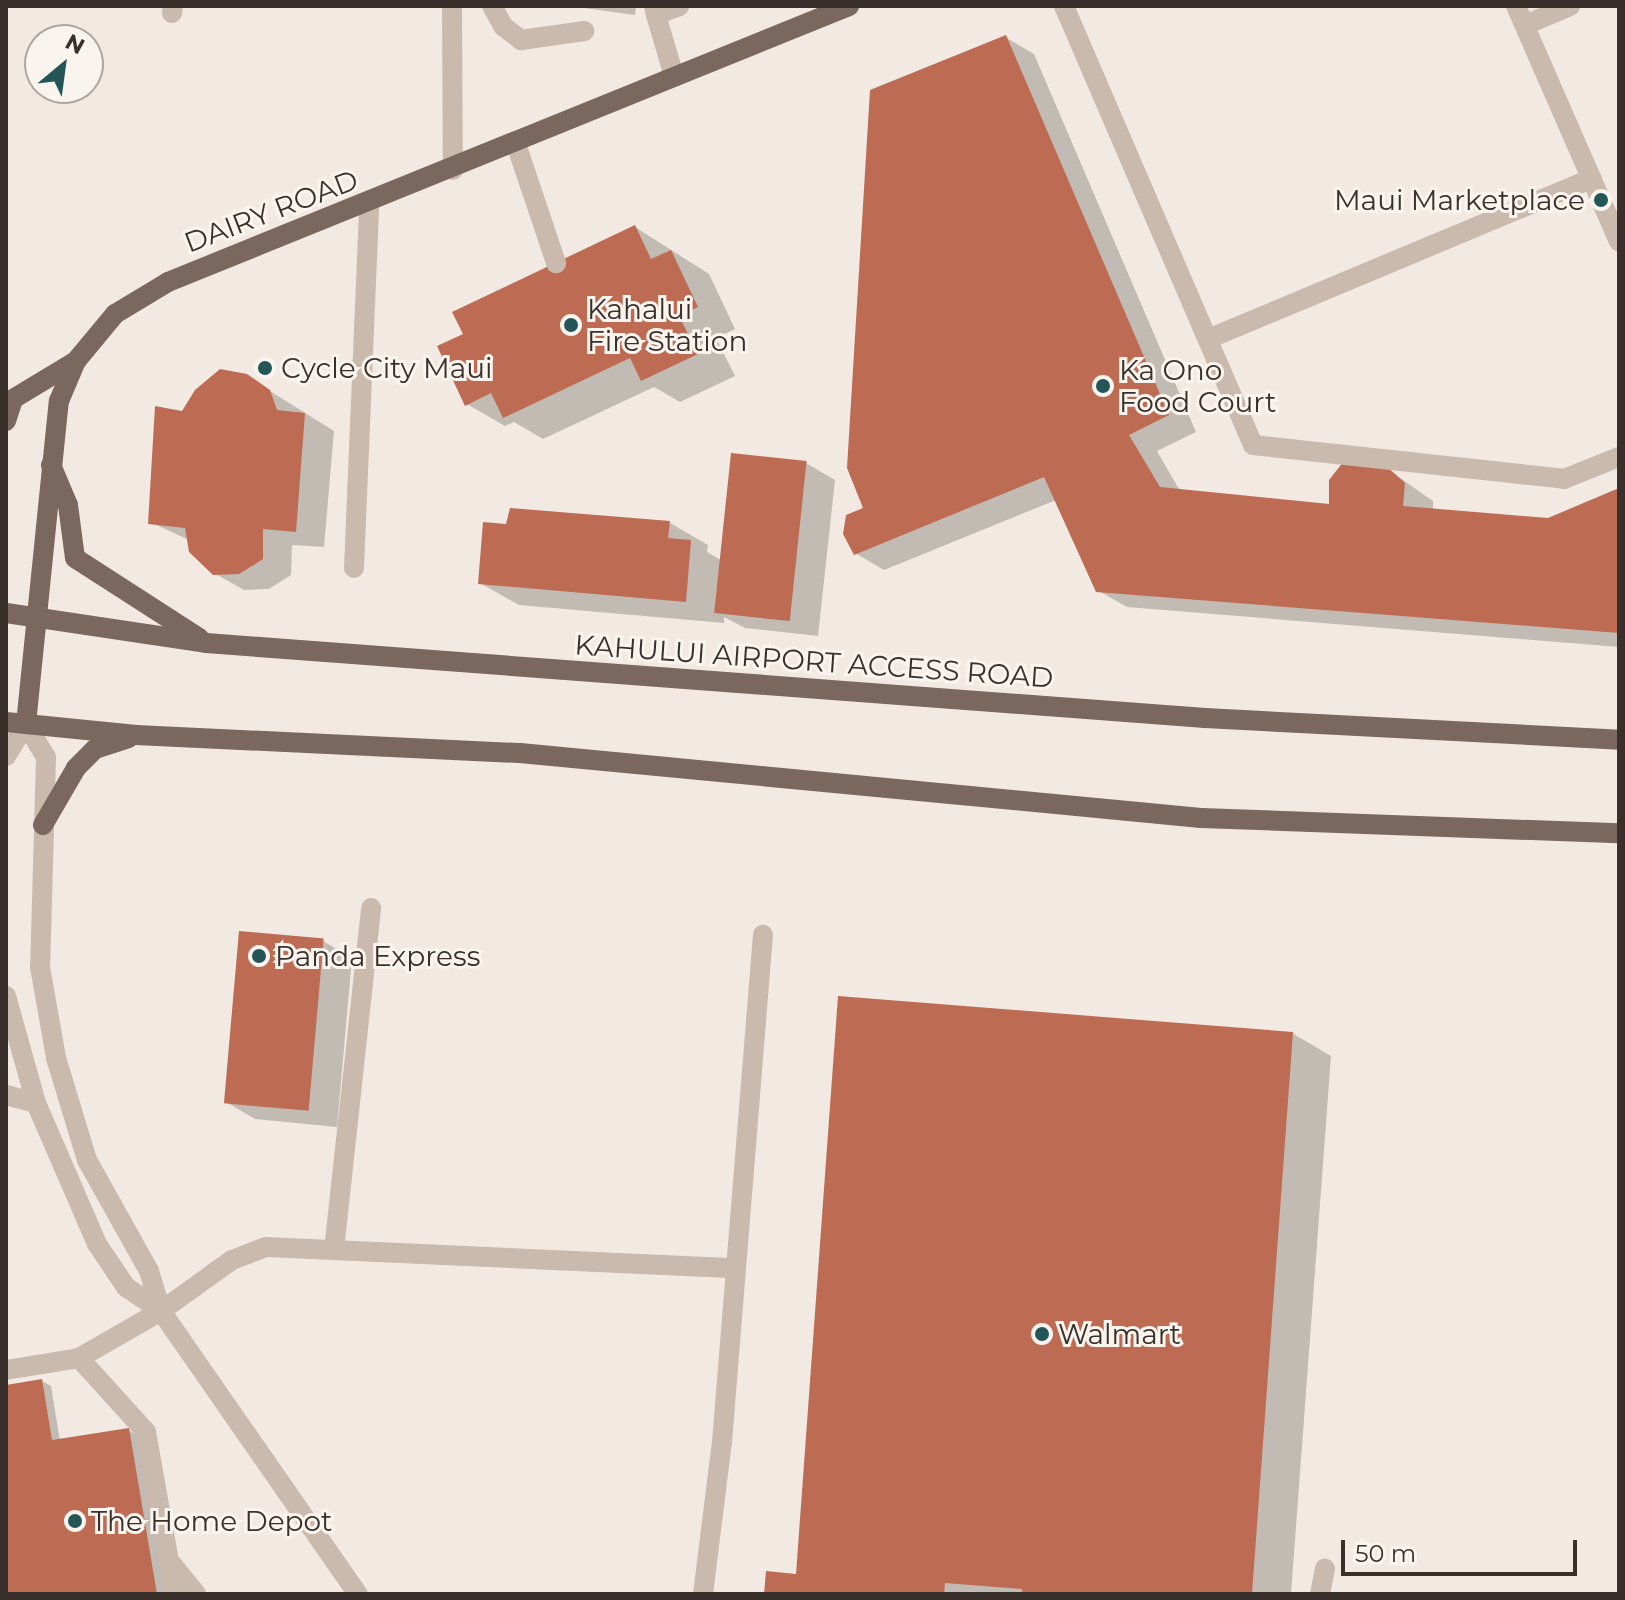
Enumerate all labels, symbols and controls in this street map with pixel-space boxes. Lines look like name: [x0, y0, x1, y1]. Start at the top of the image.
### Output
north arrow: [24, 24, 104, 104]
text: N: [61, 28, 89, 60]
street label: DAIRY ROAD: [180, 163, 362, 259]
place label: Maui Marketplace: [1334, 183, 1585, 217]
marker: Maui Marketplace: [1592, 191, 1610, 209]
place label: Kahalui Fire Station: [587, 292, 747, 358]
marker: Kahalui Fire Station: [562, 316, 580, 334]
place label: Cycle City Maui: [281, 351, 493, 385]
place label: Ka Ono Food Court: [1119, 353, 1276, 419]
marker: Cycle City Maui: [256, 359, 274, 377]
marker: Ka Ono Food Court: [1094, 377, 1112, 395]
street label: KAHULUI AIRPORT ACCESS ROAD: [574, 628, 1054, 694]
place label: Panda Express: [275, 939, 480, 973]
marker: Panda Express: [250, 947, 268, 965]
place label: Walmart: [1058, 1317, 1181, 1351]
marker: Walmart: [1033, 1325, 1051, 1343]
place label: The Home Depot: [91, 1504, 332, 1538]
marker: The Home Depot: [66, 1512, 84, 1530]
scale bar: [1345, 1524, 1581, 1574]
text: 50 m: [1355, 1539, 1416, 1568]

